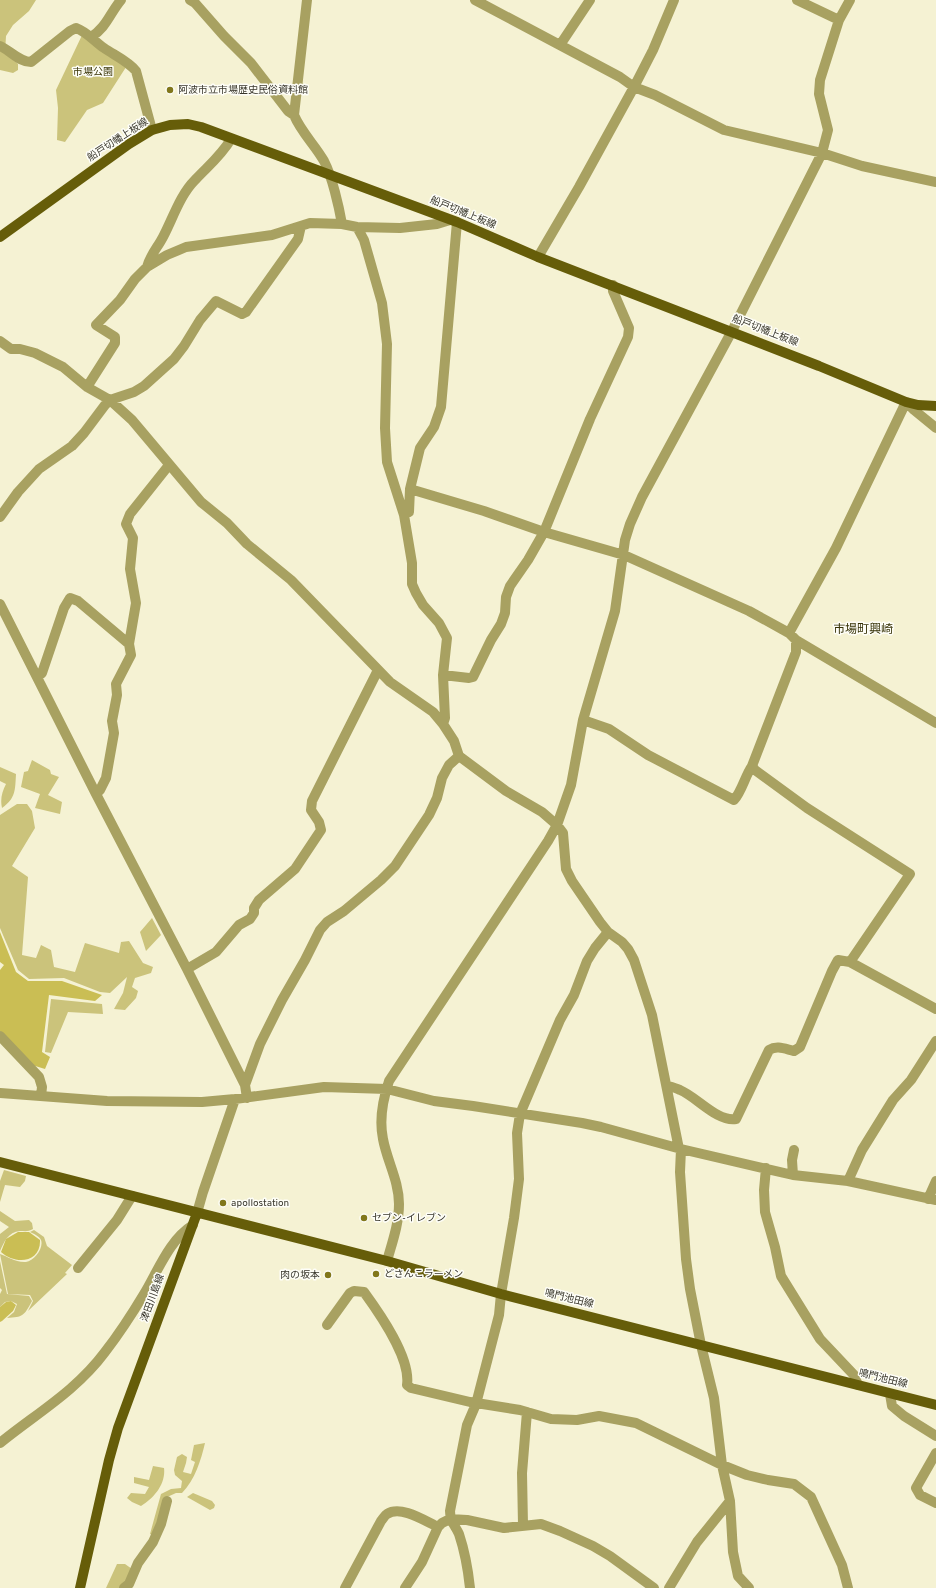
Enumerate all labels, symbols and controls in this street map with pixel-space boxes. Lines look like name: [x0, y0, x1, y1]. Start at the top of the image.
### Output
park label: 市場公園: [73, 66, 113, 79]
place label: 阿波市立市場歴史民俗資料館: [178, 84, 308, 97]
marker: 阿波市立市場歴史民俗資料館: [165, 85, 175, 95]
street label: 船戸切幡上板線: [85, 115, 151, 165]
street label: 船戸切幡上板線: [428, 194, 498, 232]
street label: 船戸切幡上板線: [730, 312, 800, 350]
district label: 市場町興崎: [833, 622, 893, 638]
place label: apollostation: [231, 1197, 289, 1210]
marker: apollostation: [218, 1198, 228, 1208]
place label: セブン-イレブン: [372, 1212, 446, 1225]
marker: セブン-イレブン: [359, 1213, 369, 1223]
place label: どさんこラーメン: [384, 1268, 463, 1281]
place label: 肉の坂本: [280, 1269, 320, 1282]
marker: どさんこラーメン: [371, 1269, 381, 1279]
marker: 肉の坂本: [323, 1270, 333, 1280]
street label: 津田川島線: [138, 1272, 168, 1324]
street label: 鳴門池田線: [543, 1287, 595, 1311]
street label: 鳴門池田線: [857, 1367, 909, 1391]

